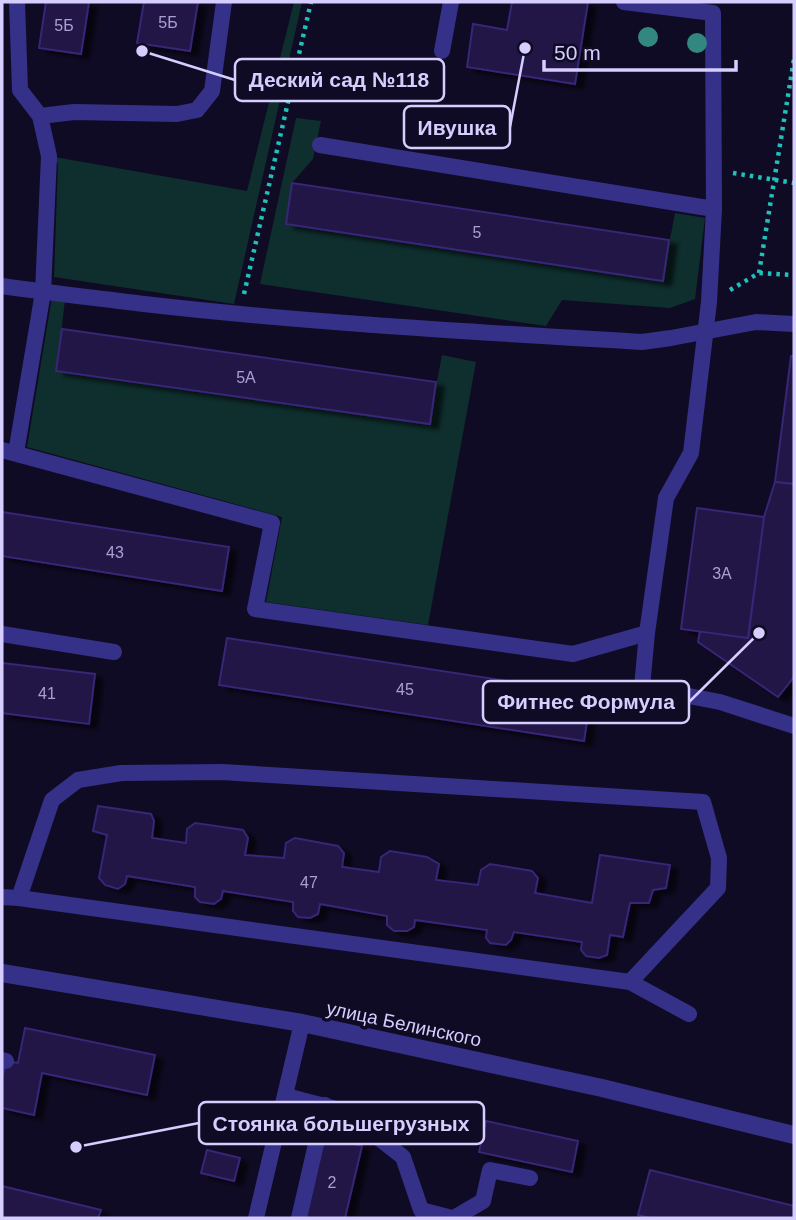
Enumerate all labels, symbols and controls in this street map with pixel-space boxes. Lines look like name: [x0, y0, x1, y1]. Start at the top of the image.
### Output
house number: 5Б: [158, 14, 178, 31]
house number: 5Б: [54, 17, 74, 34]
scale bar: [544, 28, 736, 72]
text: 50 m: [554, 41, 601, 64]
callout: Деский сад №118: [235, 59, 444, 101]
text: Деский сад №118: [249, 68, 430, 91]
callout: Ивушка: [404, 106, 510, 148]
text: Ивушка: [418, 116, 497, 139]
house number: 5: [473, 224, 482, 241]
house number: 5А: [236, 369, 256, 386]
house number: 43: [106, 544, 124, 561]
house number: 3А: [712, 565, 732, 582]
house number: 45: [396, 681, 414, 698]
callout: Фитнес Формула: [483, 681, 689, 723]
house number: 41: [38, 685, 56, 702]
text: Фитнес Формула: [497, 690, 675, 713]
house number: 47: [300, 874, 318, 891]
street label: улица Белинского: [325, 997, 483, 1051]
callout: Стоянка большегрузных: [199, 1102, 484, 1144]
text: Стоянка большегрузных: [213, 1112, 470, 1135]
house number: 2: [328, 1174, 337, 1191]

